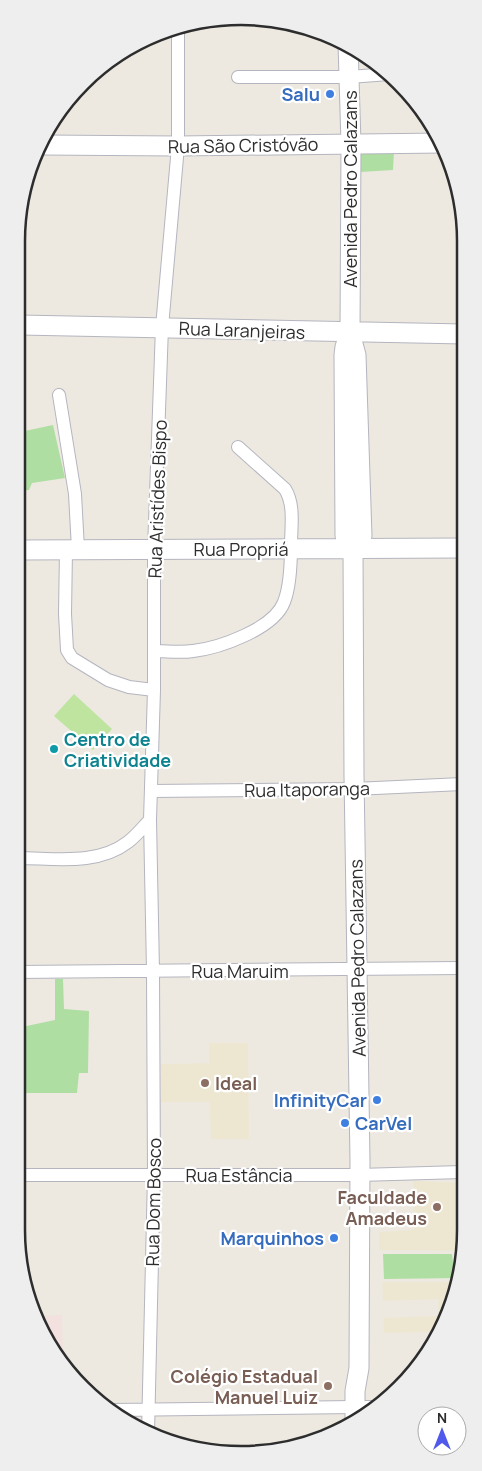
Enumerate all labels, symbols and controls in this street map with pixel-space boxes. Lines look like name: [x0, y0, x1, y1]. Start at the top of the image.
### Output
place label: Salu: [281, 82, 320, 106]
marker: Salu: [324, 88, 336, 100]
street label: Avenida Pedro Calazans: [338, 90, 362, 288]
street label: Rua São Cristóvão: [168, 132, 318, 158]
street label: Rua Laranjeiras: [178, 316, 306, 344]
street label: Rua Aristídes Bispo: [142, 419, 172, 579]
street label: Rua Propriá: [194, 537, 288, 561]
place label: Centro de Criatividade: [64, 727, 171, 772]
marker: Centro de Criatividade: [48, 743, 60, 755]
street label: Rua Itaporanga: [244, 776, 370, 802]
street label: Avenida Pedro Calazans: [343, 859, 371, 1057]
street label: Rua Maruim: [191, 959, 289, 983]
place label: Ideal: [215, 1071, 257, 1095]
marker: Ideal: [199, 1077, 211, 1089]
place label: InfinityCar: [274, 1088, 367, 1112]
marker: InfinityCar: [371, 1094, 383, 1106]
place label: CarVel: [355, 1111, 412, 1135]
marker: CarVel: [339, 1117, 351, 1129]
street label: Rua Dom Bosco: [140, 1137, 166, 1267]
street label: Rua Estância: [185, 1163, 293, 1187]
place label: Faculdade Amadeus: [337, 1185, 427, 1230]
marker: Faculdade Amadeus: [431, 1201, 443, 1213]
place label: Marquinhos: [220, 1226, 324, 1250]
marker: Marquinhos: [328, 1232, 340, 1244]
place label: Colégio Estadual Manuel Luiz: [171, 1364, 318, 1409]
marker: Colégio Estadual Manuel Luiz: [322, 1380, 334, 1392]
north arrow: [417, 1406, 467, 1456]
text: N: [437, 1408, 447, 1427]

